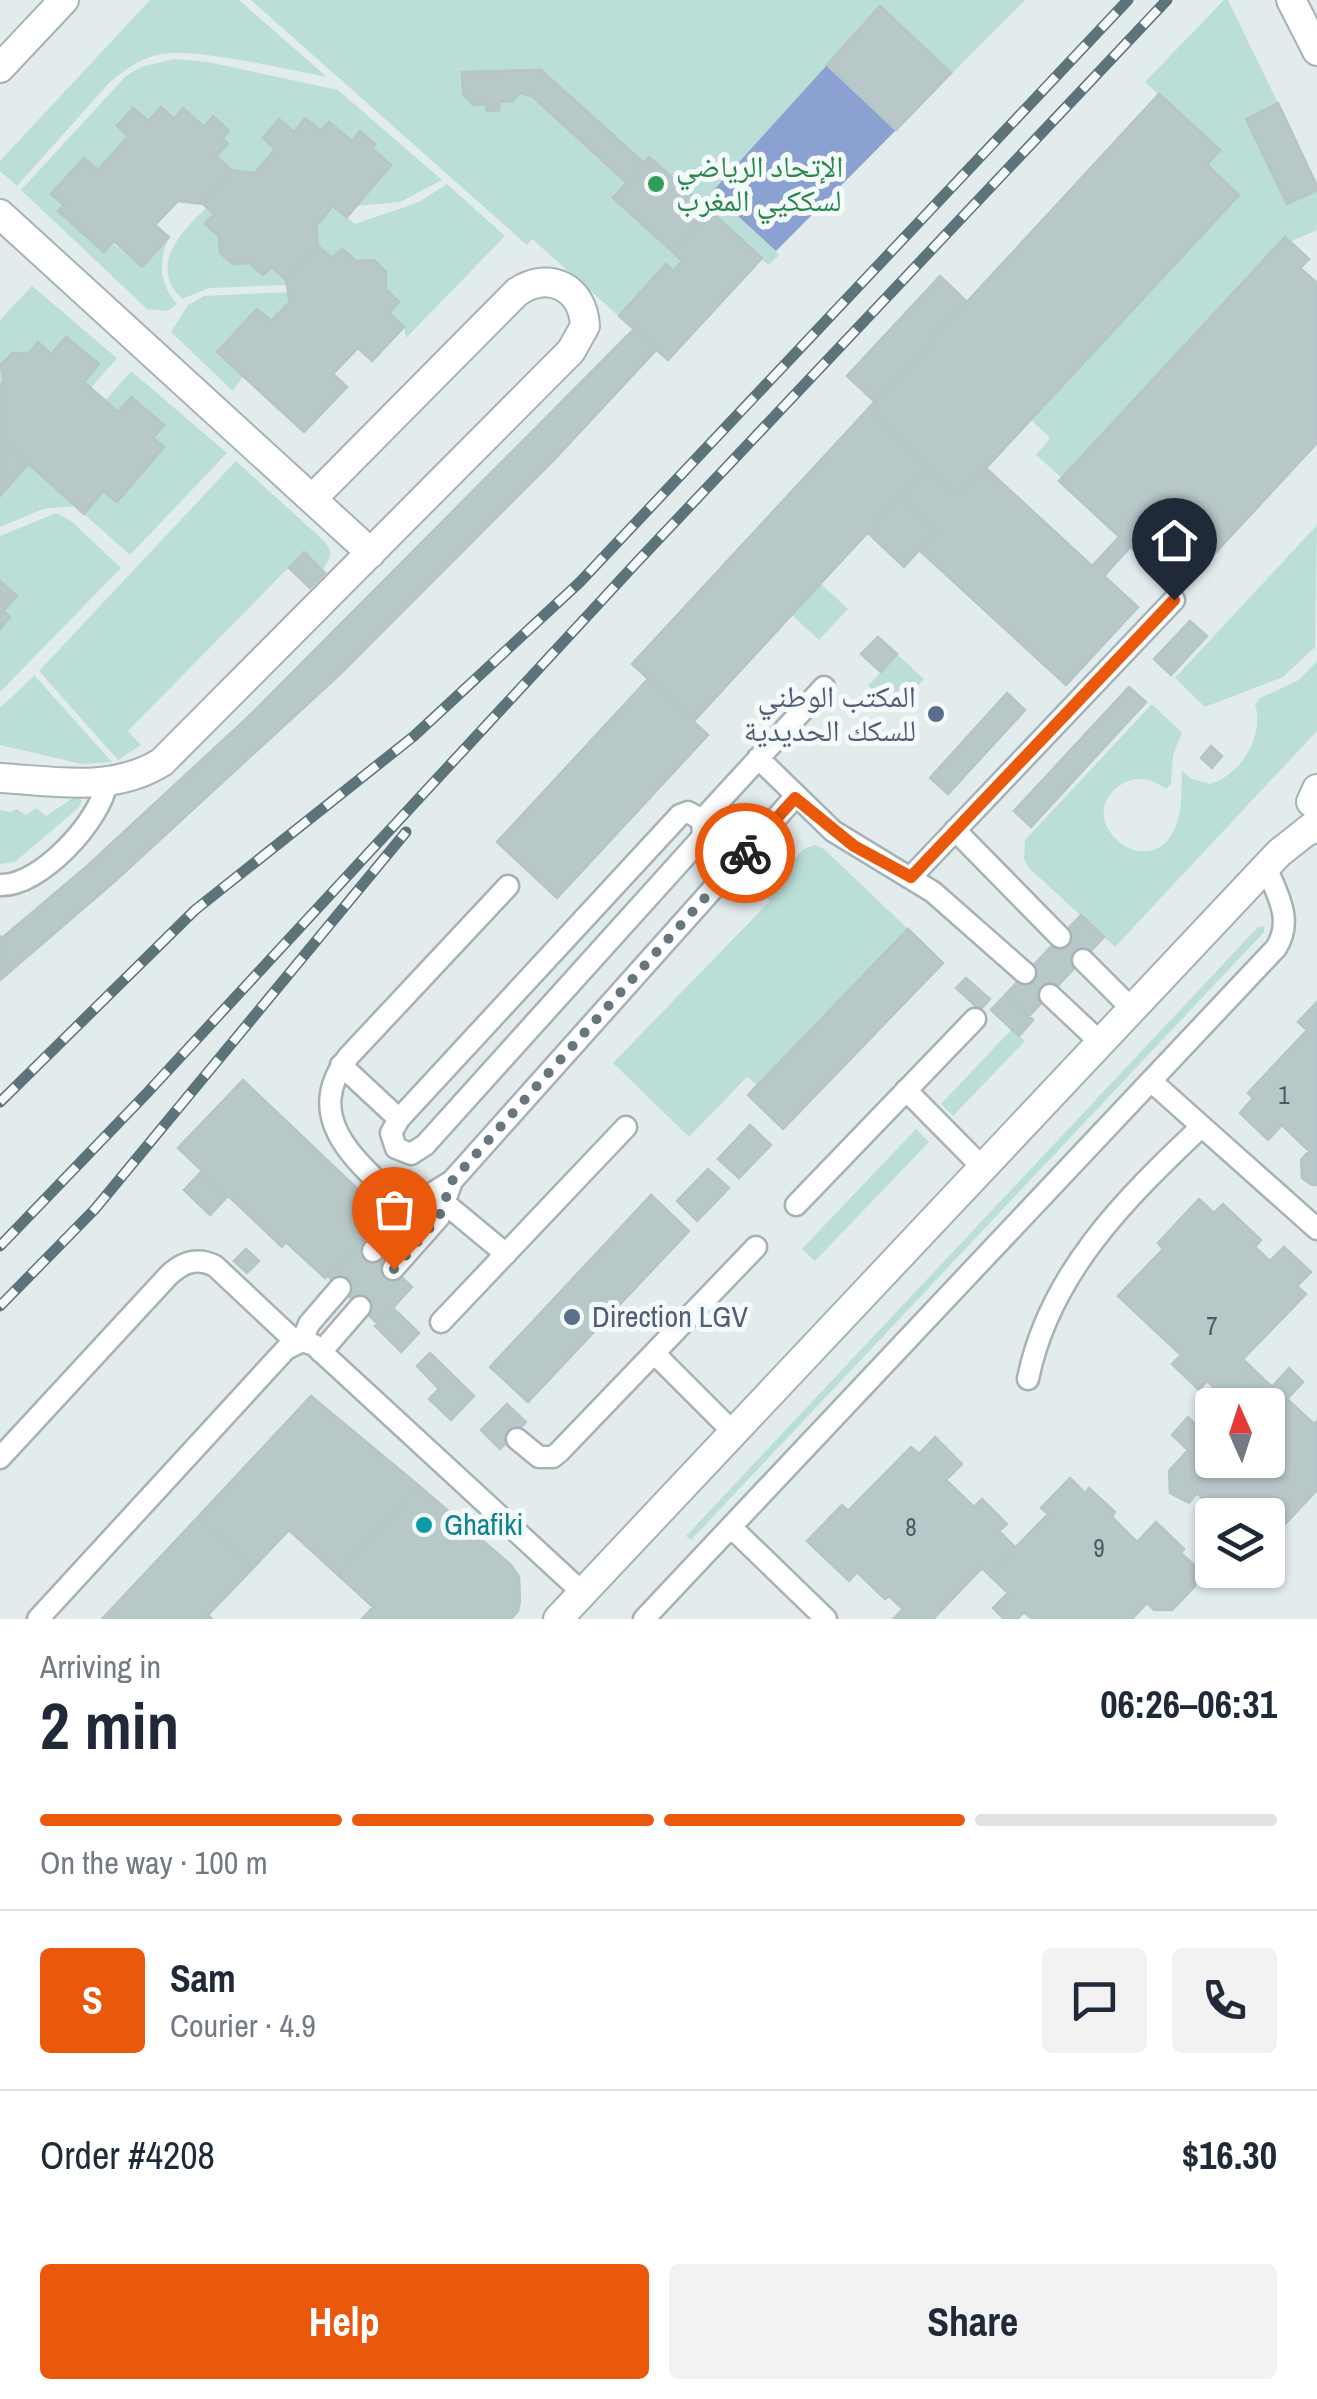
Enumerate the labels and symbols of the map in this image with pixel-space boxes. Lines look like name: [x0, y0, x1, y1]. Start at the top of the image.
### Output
place label: الإتحاد الرياضي لسككيي المغرب: [676, 146, 844, 225]
marker: الإتحاد الرياضي لسككيي المغرب: [645, 173, 667, 195]
pin: [1132, 498, 1217, 601]
place label: المكتب الوطني للسكك الحديدية: [744, 676, 916, 750]
marker: المكتب الوطني للسكك الحديدية: [925, 703, 947, 725]
courier: [695, 803, 795, 903]
house number: 1: [1278, 1078, 1290, 1112]
pin: [352, 1167, 437, 1270]
place label: Direction LGV: [592, 1296, 748, 1336]
marker: Direction LGV: [561, 1306, 583, 1328]
house number: 7: [1206, 1309, 1218, 1343]
north arrow: [1195, 1388, 1285, 1478]
place label: Ghafiki: [444, 1504, 523, 1544]
house number: 8: [905, 1510, 917, 1544]
marker: Ghafiki: [413, 1514, 435, 1536]
house number: 9: [1093, 1531, 1105, 1565]

